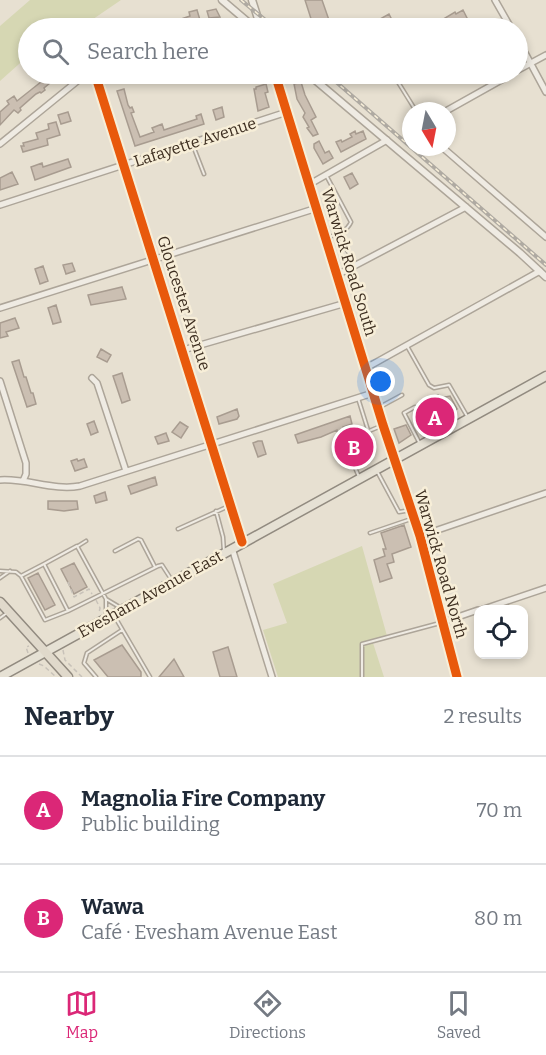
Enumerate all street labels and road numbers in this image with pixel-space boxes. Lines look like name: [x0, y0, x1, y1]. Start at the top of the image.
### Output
street label: Lafayette Avenue: [131, 113, 259, 171]
street label: Warwick Road South: [317, 186, 381, 338]
street label: Gloucester Avenue: [153, 233, 215, 373]
street label: Warwick Road North: [411, 488, 471, 641]
street label: Evesham Avenue East: [74, 546, 226, 642]

